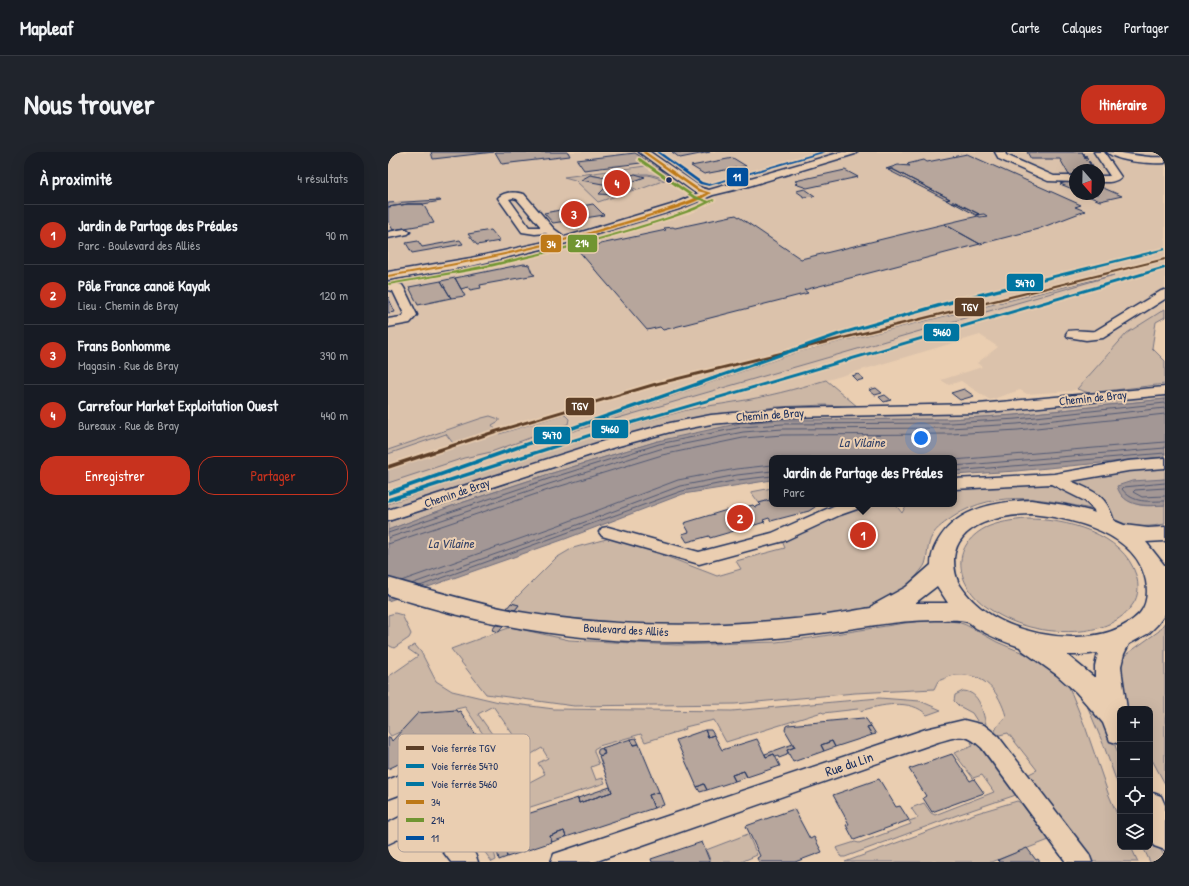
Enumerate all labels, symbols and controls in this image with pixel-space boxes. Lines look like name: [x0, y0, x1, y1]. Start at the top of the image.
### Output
text: Mapleaf: [20, 15, 74, 41]
text: Carte: [1011, 18, 1040, 37]
text: Calques: [1062, 18, 1102, 37]
text: Partager: [1124, 18, 1169, 37]
text: Nous trouver: [24, 85, 155, 123]
button: Itinéraire: [1081, 85, 1165, 124]
north arrow: [1069, 164, 1105, 200]
text: À proximité: [40, 167, 112, 190]
line badge: 11: [726, 167, 749, 187]
pin: 4: [604, 168, 630, 198]
text: 4 résultats: [297, 169, 348, 187]
text: 11: [733, 170, 741, 184]
unlabelled marker: [664, 175, 674, 185]
pin: 3: [561, 199, 587, 229]
text: Jardin de Partage des Préales: [78, 215, 238, 236]
text: 1: [51, 226, 55, 244]
text: 90 m: [326, 226, 348, 244]
line badge: 34: [540, 234, 562, 253]
line badge: 214: [567, 234, 598, 253]
text: Parc · Boulevard des Alliés: [78, 236, 200, 254]
text: 214: [575, 236, 589, 250]
text: 34: [546, 237, 556, 251]
line badge: 5470: [1006, 273, 1044, 292]
text: Pôle France canoë Kayak: [78, 275, 210, 296]
text: 5470: [1015, 276, 1035, 290]
text: 2: [50, 286, 56, 304]
text: 120 m: [320, 286, 348, 304]
text: Lieu · Chemin de Bray: [78, 296, 179, 314]
line badge: TGV: [954, 297, 985, 317]
text: TGV: [961, 300, 979, 314]
line badge: 5460: [923, 323, 960, 342]
text: 5460: [933, 325, 951, 339]
text: Frans Bonhomme: [78, 335, 170, 356]
text: 3: [50, 346, 56, 364]
text: 390 m: [320, 346, 348, 364]
text: Magasin · Rue de Bray: [78, 356, 179, 374]
street label: Chemin de Bray: [1058, 385, 1128, 410]
text: Carrefour Market Exploitation Ouest: [78, 395, 278, 416]
line badge: TGV: [565, 397, 595, 416]
text: TGV: [571, 399, 589, 413]
street label: Chemin de Bray: [735, 404, 805, 425]
text: 4: [51, 406, 55, 424]
text: 440 m: [321, 406, 348, 424]
text: Bureaux · Rue de Bray: [78, 416, 179, 434]
line badge: 5460: [591, 419, 629, 439]
text: 5460: [601, 422, 619, 436]
line badge: 5470: [533, 426, 571, 445]
text: 5470: [542, 428, 562, 442]
your location: [911, 428, 931, 448]
water label: La Vilaine: [839, 433, 886, 451]
popup: [769, 455, 957, 507]
button: Enregistrer: [40, 456, 190, 495]
button: Partager: [198, 456, 348, 495]
text: Jardin de Partage des Préales: [783, 462, 943, 483]
street label: Chemin de Bray: [422, 473, 492, 512]
text: Parc: [783, 483, 805, 501]
pin: 2: [727, 503, 753, 533]
pin: 1: [850, 520, 876, 550]
water label: La Vilaine: [428, 534, 475, 552]
street label: Boulevard des Alliés: [583, 619, 669, 640]
map controls: [1117, 706, 1153, 850]
button: +: [1117, 706, 1153, 742]
legend: [398, 734, 530, 852]
text: Voie ferrée TGV: [431, 741, 496, 755]
button: −: [1117, 742, 1153, 778]
street label: Rue du Lin: [822, 746, 875, 781]
text: Voie ferrée 5470: [431, 759, 498, 773]
text: Voie ferrée 5460: [431, 777, 497, 791]
button: locate: [1117, 778, 1153, 814]
text: 34: [431, 795, 440, 809]
text: 214: [431, 813, 444, 827]
button: layers: [1117, 814, 1153, 850]
text: 11: [431, 831, 439, 845]

